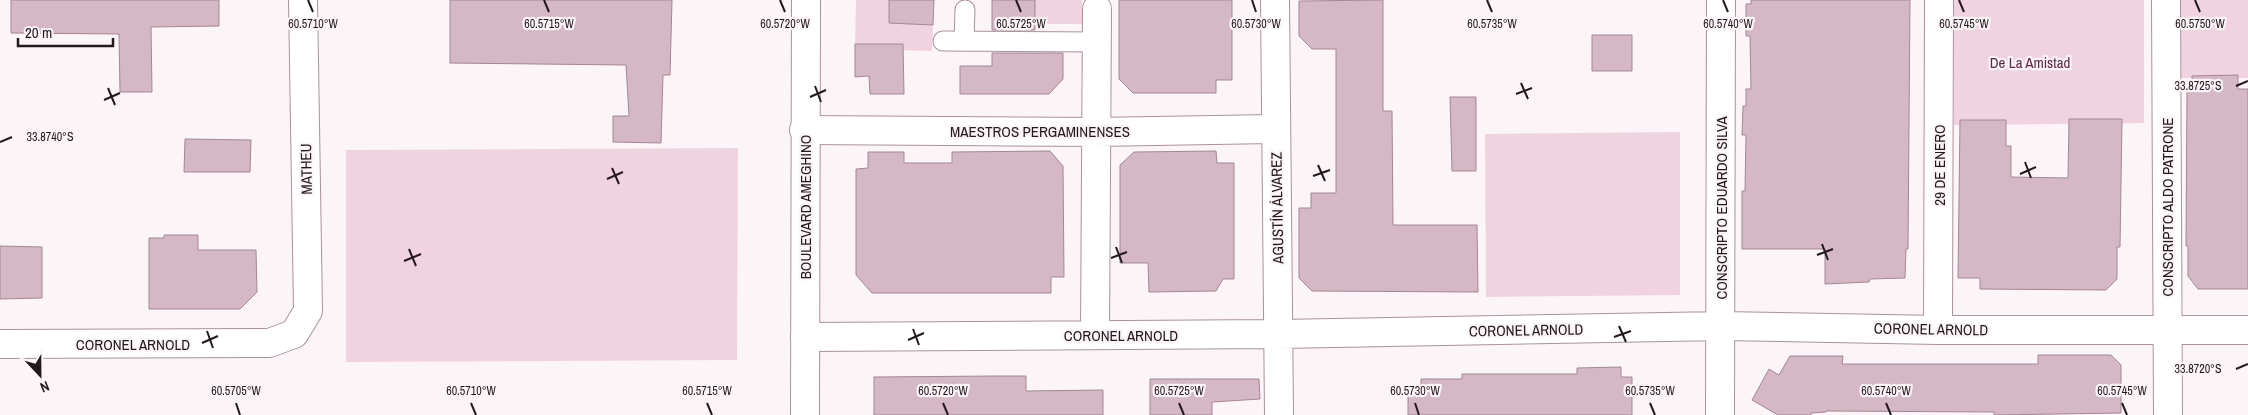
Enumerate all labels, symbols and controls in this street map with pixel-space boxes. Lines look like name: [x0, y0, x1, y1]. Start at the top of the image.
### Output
scale bar: [18, 15, 112, 47]
text: 60.5710°W: [288, 16, 339, 32]
text: 60.5715°W: [524, 16, 575, 32]
text: 60.5720°W: [760, 16, 811, 32]
text: 60.5725°W: [996, 16, 1047, 32]
text: 60.5730°W: [1231, 16, 1282, 32]
text: 60.5735°W: [1467, 16, 1518, 32]
text: 60.5740°W: [1703, 16, 1754, 32]
text: 60.5745°W: [1939, 16, 1990, 32]
text: 60.5750°W: [2175, 16, 2226, 32]
text: 20 m: [25, 22, 52, 43]
park label: De La Amistad: [1990, 52, 2070, 73]
text: 33.8725°S: [2175, 78, 2222, 94]
street label: CONSCRIPTO EDUARDO SILVA: [1711, 116, 1732, 300]
street label: CONSCRIPTO ALDO PATRONE: [2157, 117, 2178, 297]
street label: MAESTROS PERGAMINENSES: [950, 121, 1130, 142]
street label: 29 DE ENERO: [1929, 124, 1950, 206]
text: 33.8740°S: [27, 129, 74, 145]
street label: BOULEVARD AMEGHINO: [795, 135, 816, 279]
street label: MATHEU: [295, 143, 317, 195]
street label: AGUSTÍN ÁLVAREZ: [1266, 152, 1288, 265]
street label: CORONEL ARNOLD: [1874, 318, 1988, 340]
street label: CORONEL ARNOLD: [1469, 319, 1583, 341]
street label: CORONEL ARNOLD: [1064, 325, 1178, 346]
street label: CORONEL ARNOLD: [76, 334, 190, 355]
north arrow: [15, 350, 65, 400]
text: 33.8720°S: [2175, 361, 2222, 377]
text: N: [38, 377, 52, 397]
text: 60.5705°W: [211, 383, 262, 399]
text: 60.5710°W: [446, 383, 497, 399]
text: 60.5715°W: [682, 383, 733, 399]
text: 60.5720°W: [918, 383, 969, 399]
text: 60.5725°W: [1154, 383, 1205, 399]
text: 60.5730°W: [1390, 383, 1441, 399]
text: 60.5735°W: [1625, 383, 1676, 399]
text: 60.5740°W: [1861, 383, 1912, 399]
text: 60.5745°W: [2097, 383, 2148, 399]

